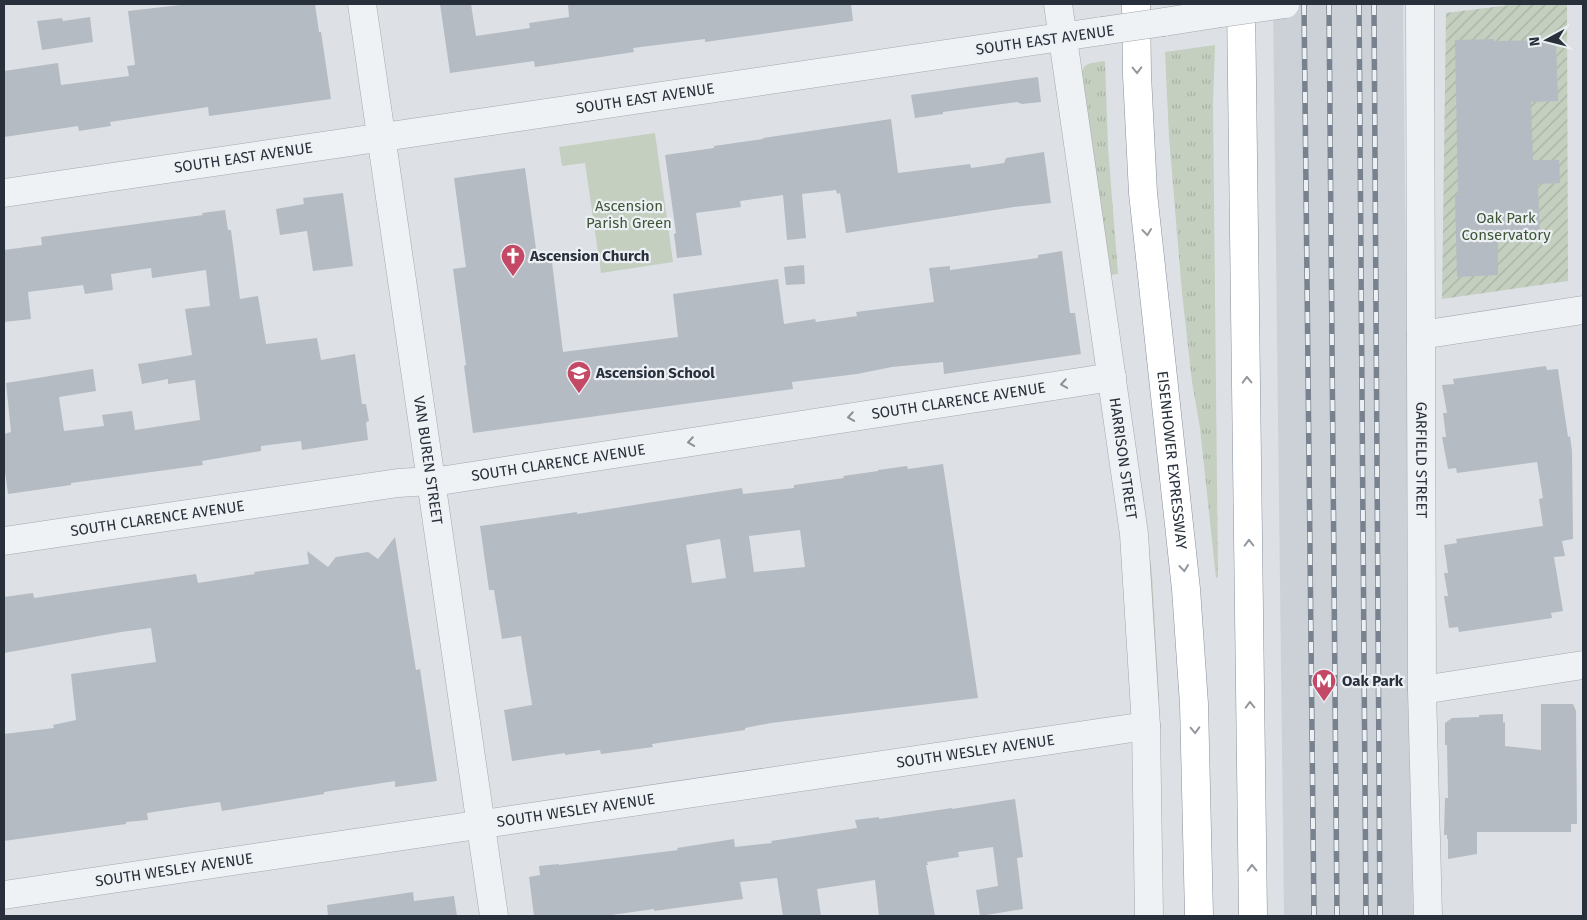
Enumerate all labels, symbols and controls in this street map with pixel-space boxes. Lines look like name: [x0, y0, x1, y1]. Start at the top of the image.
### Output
north arrow: [1522, 15, 1572, 65]
street label: SOUTH EAST AVENUE: [975, 21, 1115, 59]
text: N: [1526, 36, 1544, 47]
one-way arrow: [1132, 66, 1143, 74]
street label: SOUTH EAST AVENUE: [575, 79, 715, 118]
street label: SOUTH EAST AVENUE: [173, 139, 314, 177]
park label: Ascension Parish Green: [586, 197, 672, 232]
park label: Oak Park Conservatory: [1461, 209, 1551, 244]
one-way arrow: [1141, 228, 1152, 236]
church icon: Ascension Church: [500, 243, 526, 277]
place label: Ascension Church: [529, 247, 649, 265]
school or university icon: Ascension School: [566, 360, 592, 394]
place label: Ascension School: [595, 364, 715, 382]
street label: EISENHOWER EXPRESSWAY: [1153, 370, 1191, 551]
one-way arrow: [1242, 376, 1252, 384]
street label: SOUTH CLARENCE AVENUE: [870, 378, 1047, 423]
one-way arrow: [1060, 379, 1068, 389]
street label: VAN BUREN STREET: [410, 395, 446, 526]
street label: HARRISON STREET: [1106, 396, 1141, 521]
street label: GARFIELD STREET: [1412, 402, 1431, 519]
one-way arrow: [847, 412, 856, 422]
one-way arrow: [686, 436, 694, 447]
street label: SOUTH CLARENCE AVENUE: [470, 440, 647, 485]
street label: SOUTH CLARENCE AVENUE: [69, 497, 246, 540]
one-way arrow: [1243, 538, 1254, 546]
one-way arrow: [1178, 564, 1189, 572]
metro station icon: Oak Park: [1311, 668, 1337, 702]
place label: Oak Park: [1342, 672, 1404, 690]
one-way arrow: [1245, 701, 1256, 709]
one-way arrow: [1189, 726, 1200, 734]
street label: SOUTH WESLEY AVENUE: [895, 731, 1056, 772]
street label: SOUTH WESLEY AVENUE: [496, 790, 656, 831]
street label: SOUTH WESLEY AVENUE: [94, 849, 254, 890]
one-way arrow: [1247, 863, 1257, 871]

